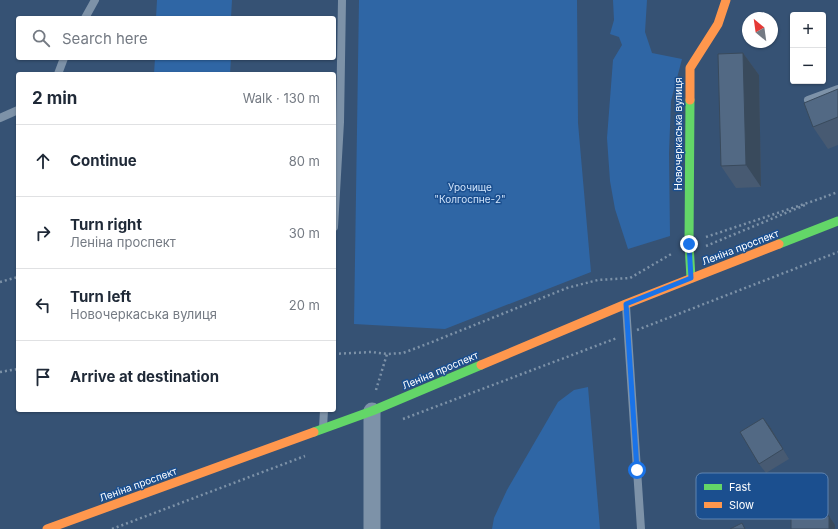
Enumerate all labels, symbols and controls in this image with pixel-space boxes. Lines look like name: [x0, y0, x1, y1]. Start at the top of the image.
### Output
north arrow: [742, 12, 778, 48]
map controls: [790, 12, 826, 84]
button: +: [790, 12, 826, 48]
search box: [16, 16, 336, 60]
icon: search: [30, 27, 52, 49]
text: Search here: [62, 29, 148, 48]
button: −: [790, 48, 826, 84]
street label: Новочеркаська вулиця: [672, 77, 684, 191]
text: 2 min: [32, 88, 77, 108]
text: Walk · 130 m: [243, 90, 320, 106]
icon: ahead: [32, 150, 54, 172]
text: Continue: [70, 151, 137, 170]
text: 80 m: [289, 153, 320, 169]
park label: Урочище "Колгоспне-2": [434, 181, 506, 205]
text: Turn right: [70, 215, 142, 234]
icon: right: [32, 222, 54, 244]
text: 30 m: [289, 225, 320, 241]
street label: Леніна проспект: [700, 227, 781, 267]
text: Леніна проспект: [70, 234, 176, 250]
route end: [680, 235, 698, 253]
text: Turn left: [70, 287, 131, 306]
icon: left: [32, 294, 54, 316]
text: 20 m: [289, 297, 320, 313]
text: Новочеркаська вулиця: [70, 306, 217, 322]
street label: Леніна проспект: [400, 348, 480, 391]
icon: arrive: [32, 366, 54, 388]
text: Arrive at destination: [70, 367, 219, 386]
route start: [628, 461, 646, 479]
street label: Леніна проспект: [98, 464, 179, 504]
legend: [696, 473, 828, 519]
text: Fast: [729, 480, 751, 494]
text: Slow: [729, 498, 754, 512]

